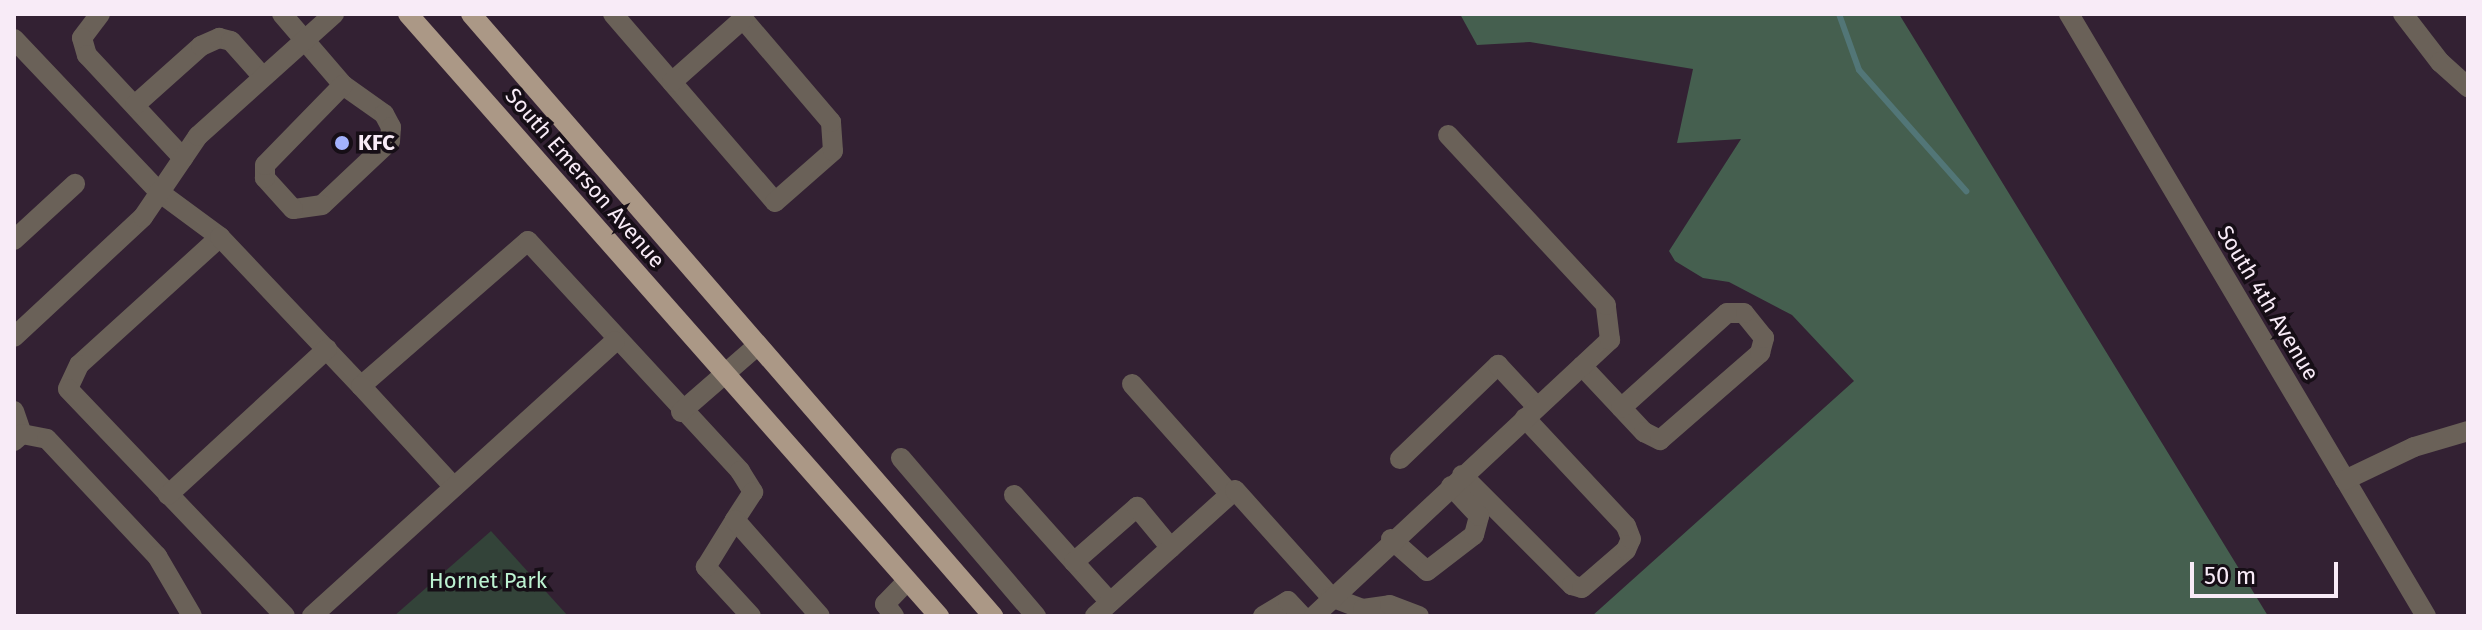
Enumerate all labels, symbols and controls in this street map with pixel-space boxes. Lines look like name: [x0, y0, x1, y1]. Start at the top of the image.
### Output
street label: South Emerson Avenue: [500, 83, 670, 273]
place label: KFC: [358, 130, 395, 156]
marker: KFC: [333, 134, 351, 152]
street label: South 4th Avenue: [2211, 221, 2325, 385]
scale bar: [2194, 546, 2342, 596]
text: 50 m: [2204, 562, 2256, 590]
park label: Hornet Park: [429, 568, 547, 594]

